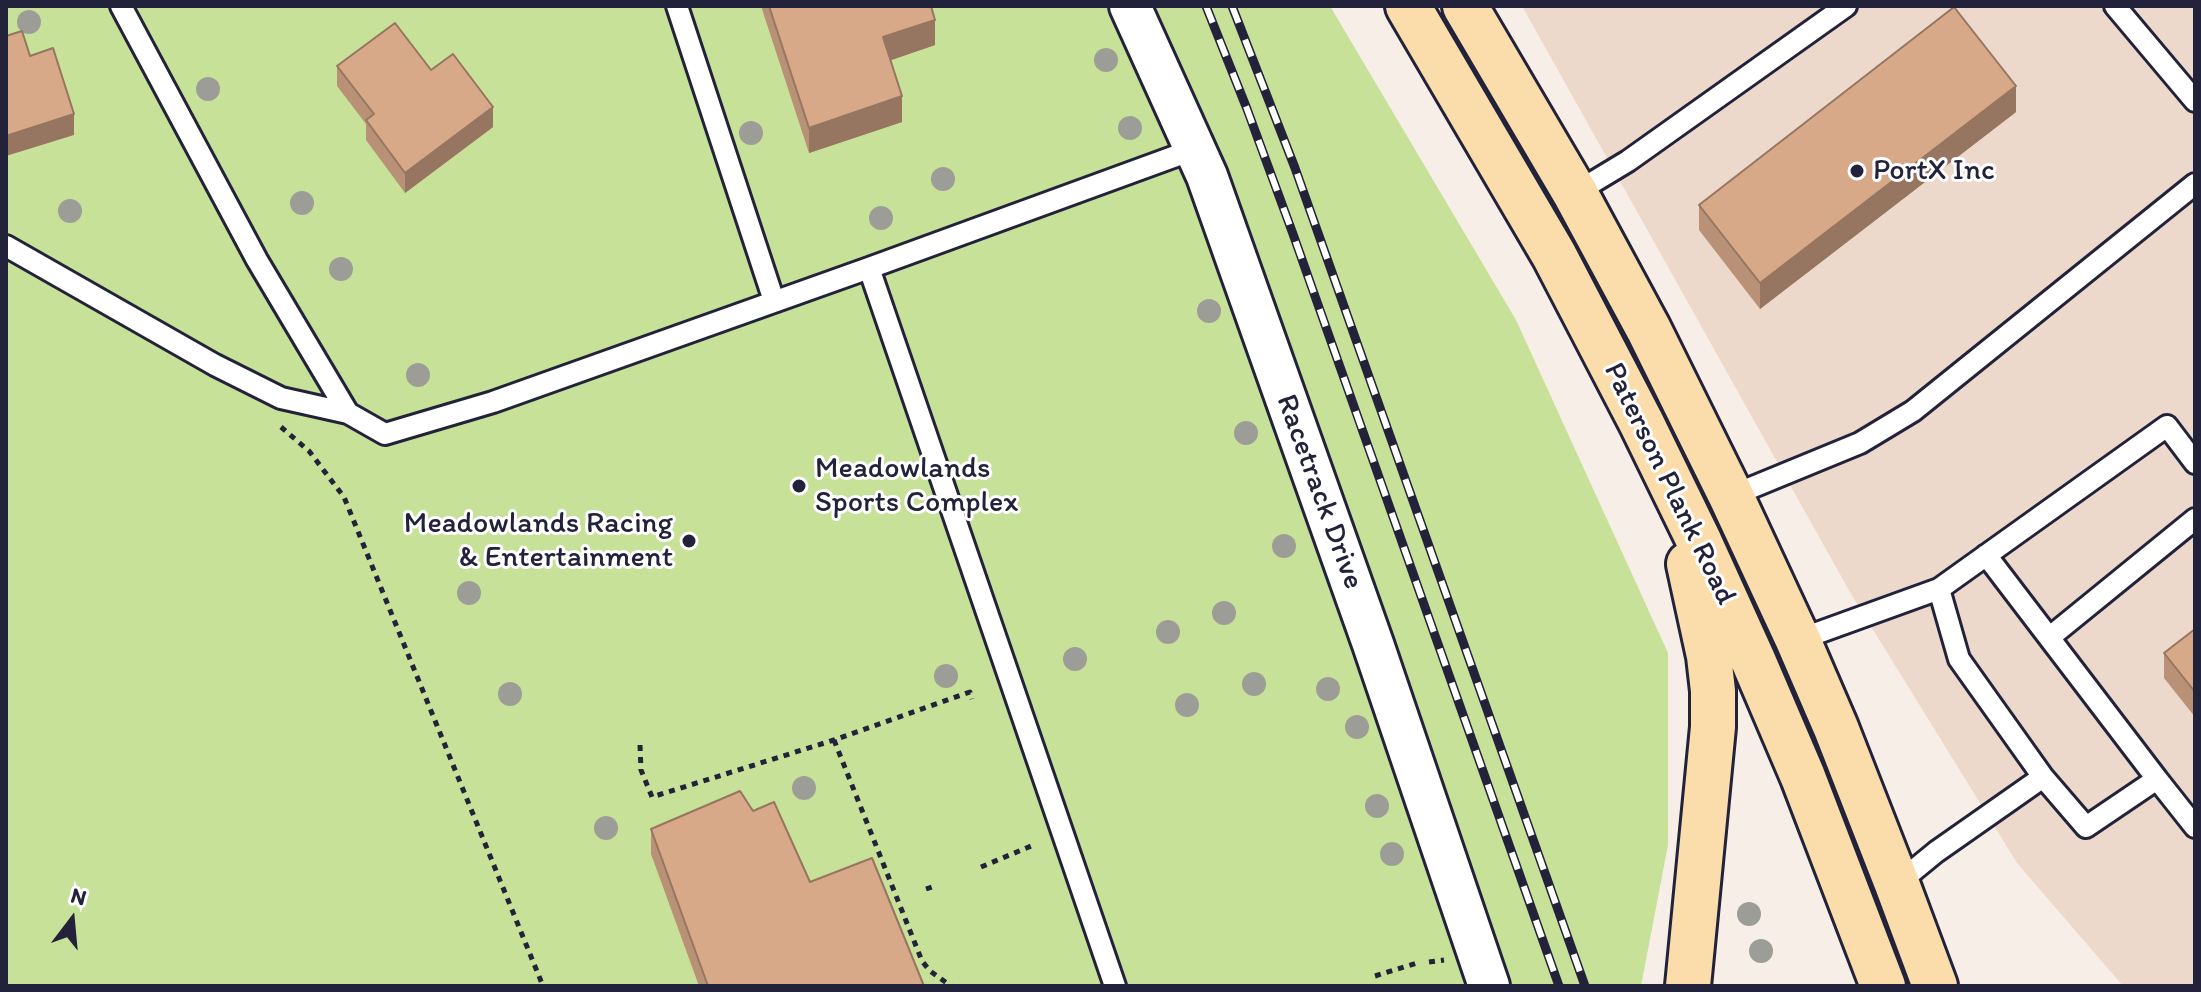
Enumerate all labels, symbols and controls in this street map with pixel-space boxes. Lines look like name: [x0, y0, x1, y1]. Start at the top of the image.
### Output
place label: PortX Inc: [1873, 153, 1995, 189]
marker: PortX Inc: [1848, 162, 1866, 180]
street label: Paterson Plank Road: [1595, 357, 1743, 611]
street label: Racetrack Drive: [1267, 390, 1371, 594]
place label: Meadowlands Sports Complex: [815, 451, 1018, 522]
marker: Meadowlands Sports Complex: [790, 477, 808, 495]
place label: Meadowlands Racing & Entertainment: [404, 506, 673, 576]
marker: Meadowlands Racing & Entertainment: [680, 532, 698, 550]
north arrow: [32, 880, 112, 960]
text: N: [68, 881, 90, 911]

